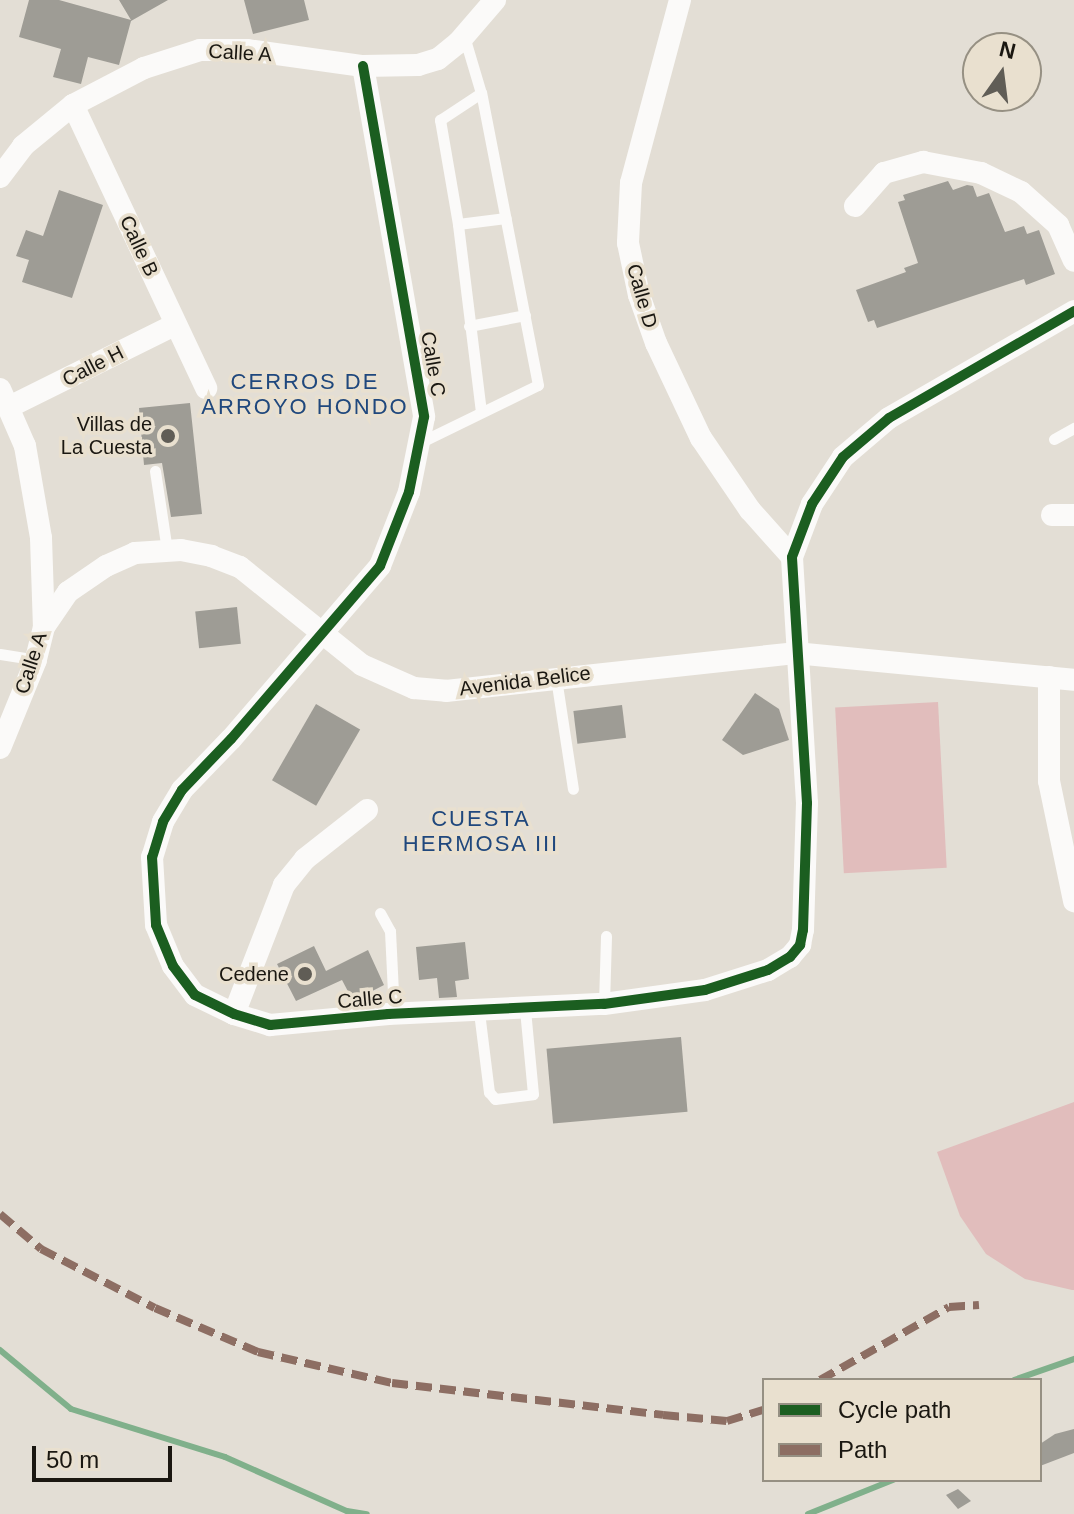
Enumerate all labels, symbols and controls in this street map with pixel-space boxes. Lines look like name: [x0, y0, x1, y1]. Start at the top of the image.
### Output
north arrow: [962, 32, 1042, 112]
text: N: [997, 36, 1018, 64]
street label: Calle A: [207, 39, 273, 67]
street label: Calle B: [115, 212, 163, 280]
street label: Calle D: [621, 261, 663, 331]
street label: Calle C: [415, 330, 451, 398]
street label: Calle H: [58, 340, 128, 392]
district label: CERROS DE ARROYO HONDO: [201, 368, 409, 420]
place label: Villas de La Cuesta: [61, 412, 152, 459]
marker: Villas de La Cuesta: [159, 427, 177, 445]
street label: Calle A: [10, 629, 52, 697]
street label: Avenida Belice: [458, 661, 592, 701]
district label: CUESTA HERMOSA III: [402, 805, 560, 856]
place label: Cedene: [219, 962, 289, 986]
marker: Cedene: [296, 965, 314, 983]
street label: Calle C: [336, 984, 404, 1014]
legend: [762, 1378, 1042, 1482]
text: Cycle path: [838, 1396, 951, 1423]
scale bar: [36, 1430, 176, 1480]
text: Path: [838, 1436, 887, 1463]
text: 50 m: [46, 1446, 99, 1473]

